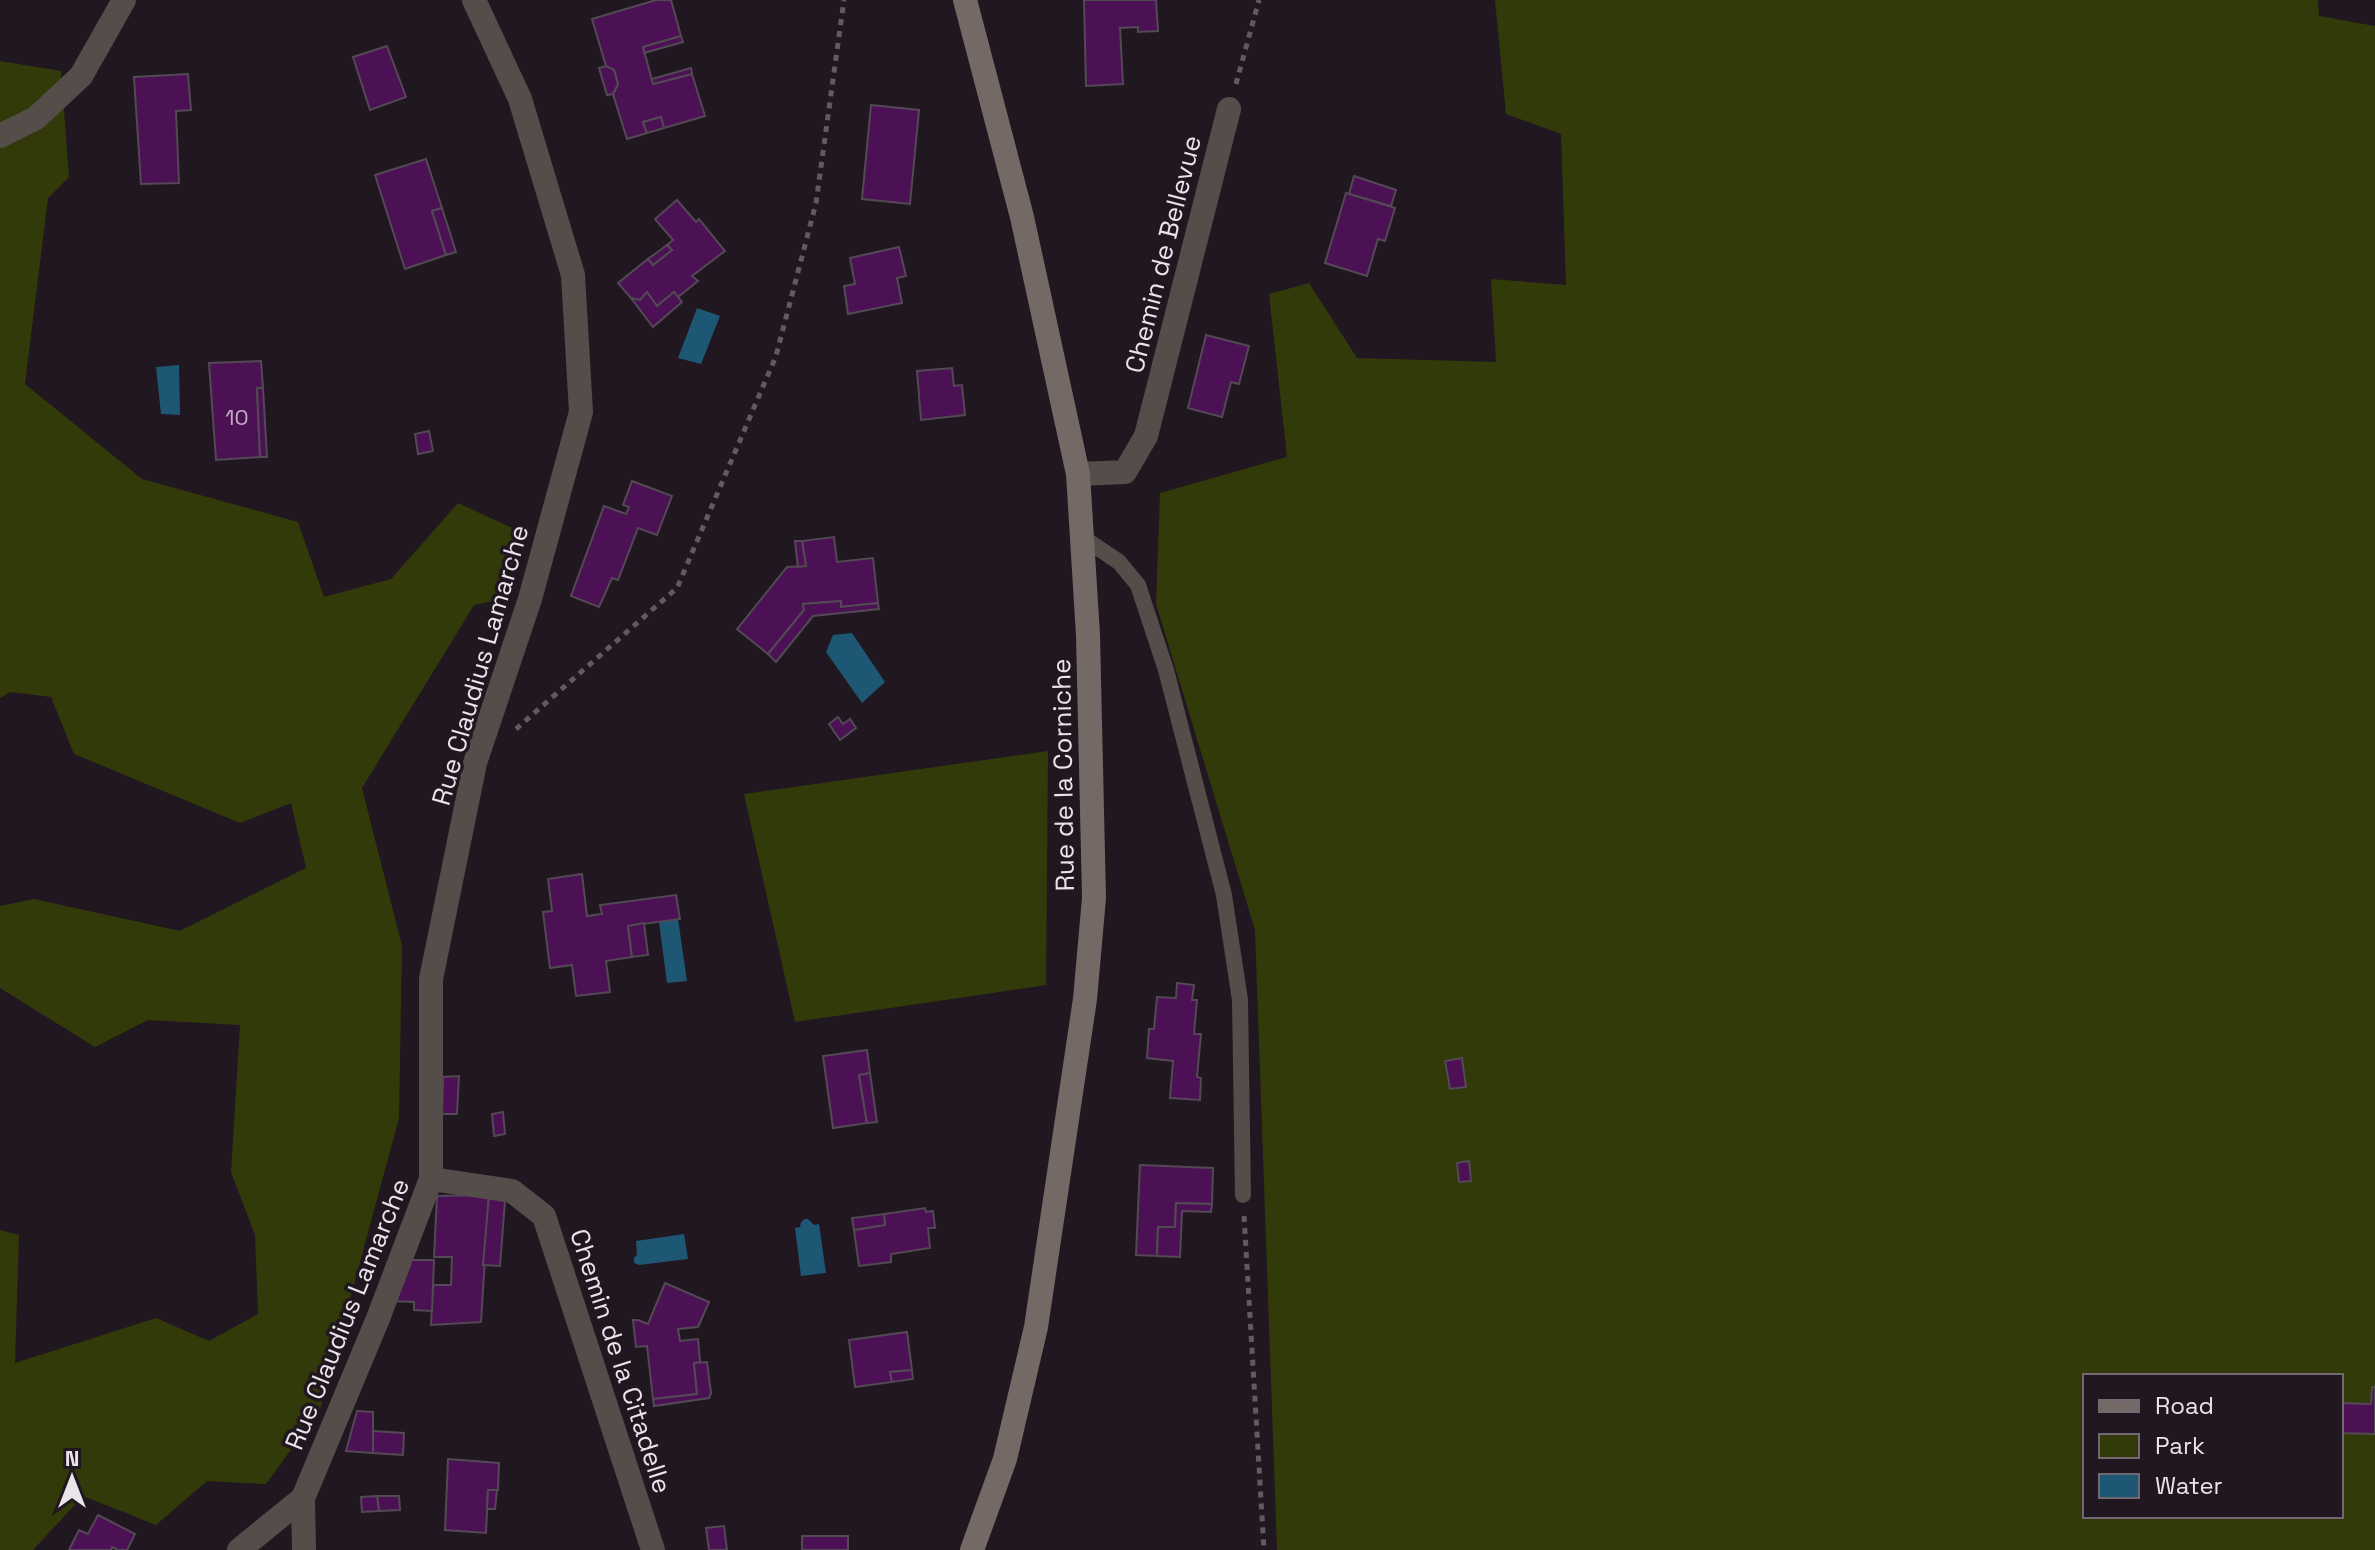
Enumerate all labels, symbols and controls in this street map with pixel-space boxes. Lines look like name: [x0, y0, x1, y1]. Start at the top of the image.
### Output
street label: Chemin de Bellevue: [1117, 132, 1209, 376]
house number: 10: [225, 403, 249, 431]
street label: Rue Claudius Lamarche: [424, 521, 536, 809]
street label: Rue de la Corniche: [1044, 658, 1082, 892]
street label: Rue Claudius Lamarche: [277, 1173, 417, 1455]
street label: Chemin de la Citadelle: [562, 1224, 680, 1498]
legend: [2083, 1374, 2343, 1518]
text: Road: [2155, 1390, 2214, 1421]
text: Park: [2155, 1430, 2205, 1461]
north arrow: [32, 1438, 112, 1518]
text: N: [65, 1444, 79, 1472]
text: Water: [2155, 1470, 2223, 1501]

